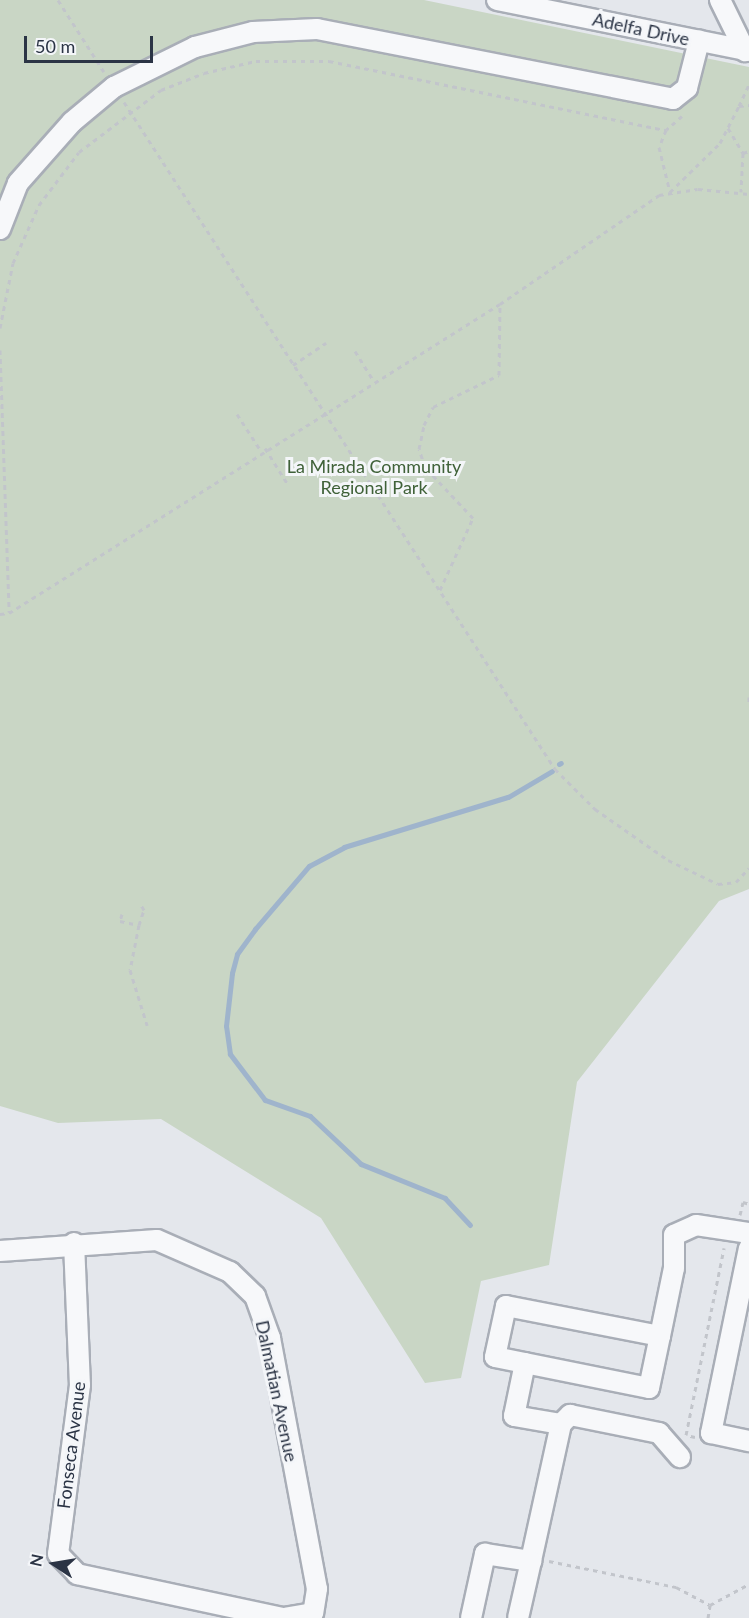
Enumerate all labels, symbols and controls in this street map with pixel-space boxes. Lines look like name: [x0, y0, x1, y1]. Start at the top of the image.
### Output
street label: Adelfa Drive: [591, 8, 691, 50]
scale bar: [27, 24, 156, 62]
text: 50 m: [35, 35, 75, 57]
park label: La Mirada Community Regional Park: [287, 456, 461, 498]
street label: Dalmatian Avenue: [251, 1318, 303, 1464]
street label: Fonseca Avenue: [52, 1380, 90, 1510]
north arrow: [24, 1534, 84, 1594]
text: N: [25, 1552, 46, 1568]

